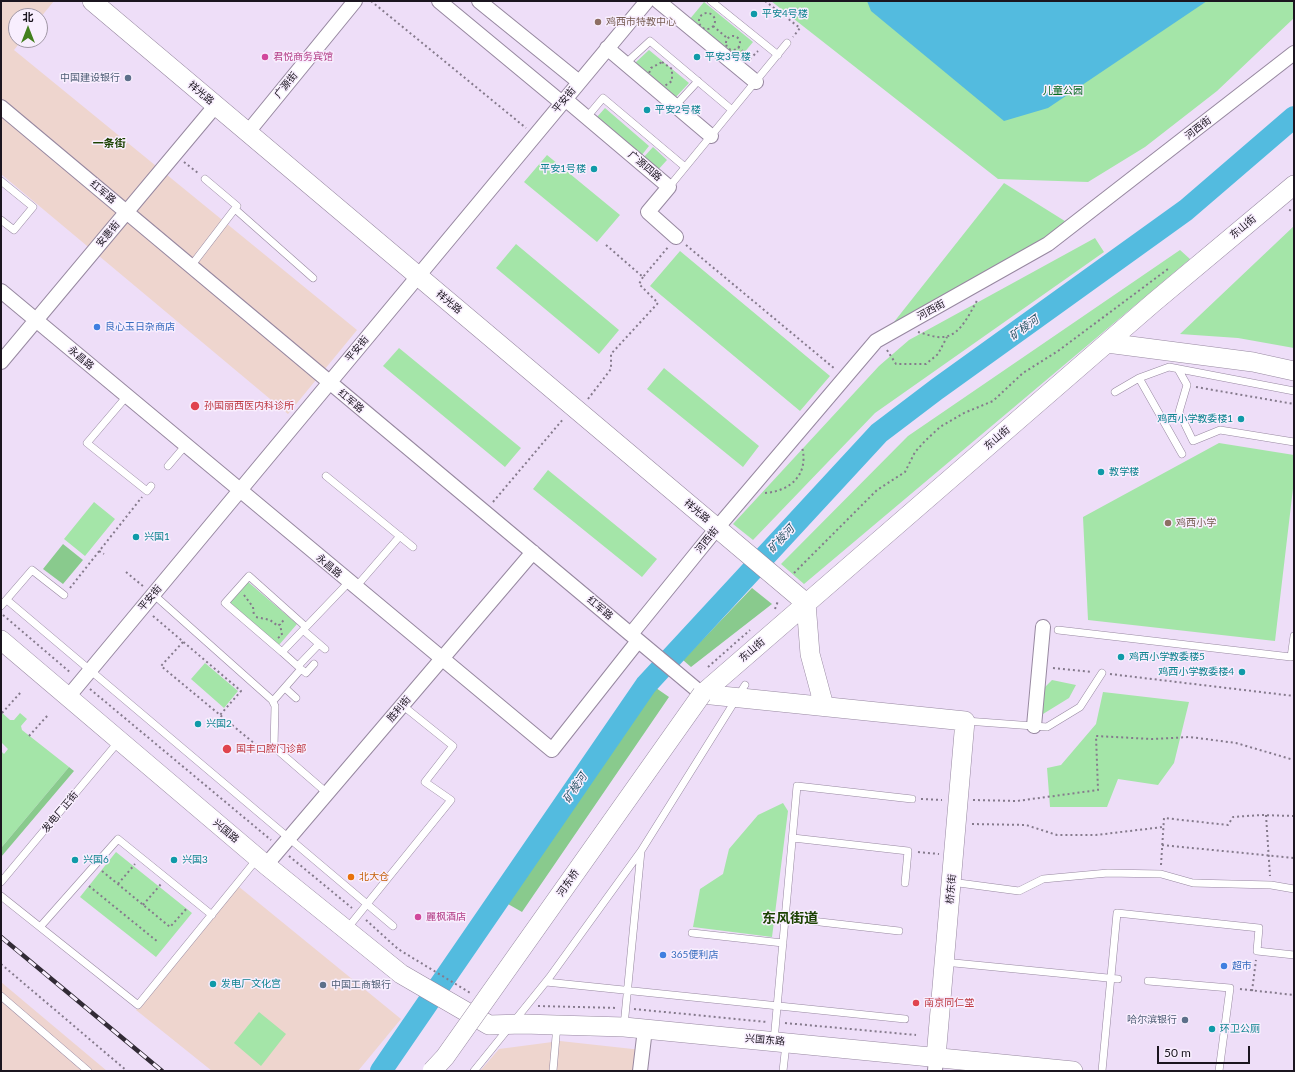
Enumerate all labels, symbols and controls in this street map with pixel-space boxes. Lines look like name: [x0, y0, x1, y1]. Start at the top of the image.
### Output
north arrow: [8, 8, 48, 48]
place label: 平安4号楼: [762, 8, 808, 20]
marker: 平安4号楼: [749, 9, 759, 19]
text: 北: [23, 10, 34, 23]
place label: 鸡西市特教中心: [606, 16, 676, 28]
marker: 鸡西市特教中心: [593, 17, 603, 27]
place label: 君悦商务宾馆: [273, 51, 333, 63]
place label: 平安3号楼: [705, 51, 751, 63]
marker: 君悦商务宾馆: [260, 52, 270, 62]
marker: 平安3号楼: [692, 52, 702, 62]
street label: 广源街: [272, 70, 300, 100]
place label: 中国建设银行: [60, 72, 120, 84]
marker: 中国建设银行: [123, 73, 133, 83]
street label: 祥光路: [186, 79, 216, 107]
street label: 平安街: [550, 85, 578, 115]
park label: 儿童公园: [1043, 85, 1083, 97]
place label: 平安2号楼: [655, 104, 701, 116]
marker: 平安2号楼: [642, 105, 652, 115]
street label: 河西街: [1182, 114, 1214, 142]
district label: 一条街: [93, 136, 125, 150]
street label: 广源四路: [626, 149, 664, 183]
place label: 平安1号楼: [540, 163, 586, 175]
marker: 平安1号楼: [589, 164, 599, 174]
street label: 红军路: [88, 178, 118, 206]
street label: 东山街: [1228, 213, 1258, 241]
street label: 安惠街: [94, 219, 122, 249]
street label: 祥光路: [434, 288, 464, 316]
street label: 河西街: [915, 297, 947, 323]
water label: 矿棱河: [1007, 313, 1041, 343]
place label: 良心玉日杂商店: [105, 321, 175, 333]
marker: 良心玉日杂商店: [92, 322, 102, 332]
street label: 平安街: [343, 334, 371, 364]
street label: 永昌路: [66, 344, 96, 372]
street label: 红军路: [336, 387, 366, 415]
marker: 孙国丽西医内科诊所: [189, 400, 201, 412]
place label: 孙国丽西医内科诊所: [204, 400, 294, 412]
place label: 鸡西小学教委楼1: [1157, 413, 1233, 425]
marker: 鸡西小学教委楼1: [1236, 414, 1246, 424]
street label: 东山街: [982, 424, 1012, 452]
place label: 教学楼: [1109, 466, 1139, 478]
marker: 教学楼: [1096, 467, 1106, 477]
street label: 祥光路: [682, 497, 712, 525]
place label: 鸡西小学: [1176, 517, 1216, 529]
marker: 鸡西小学: [1163, 518, 1173, 528]
water label: 矿棱河: [765, 522, 797, 556]
street label: 河西街: [693, 525, 721, 555]
place label: 兴国1: [144, 531, 170, 543]
marker: 兴国1: [131, 532, 141, 542]
street label: 永昌路: [314, 552, 344, 580]
street label: 平安街: [136, 583, 164, 613]
street label: 红军路: [585, 594, 615, 622]
street label: 东山街: [737, 636, 767, 664]
place label: 鸡西小学教委楼5: [1129, 651, 1205, 663]
marker: 鸡西小学教委楼5: [1116, 652, 1126, 662]
place label: 鸡西小学教委楼4: [1158, 666, 1234, 678]
marker: 鸡西小学教委楼4: [1237, 667, 1247, 677]
street label: 胜利街: [385, 694, 413, 724]
place label: 兴国2: [206, 718, 232, 730]
marker: 兴国2: [193, 719, 203, 729]
marker: 国丰口腔门诊部: [221, 743, 233, 755]
place label: 国丰口腔门诊部: [236, 743, 306, 755]
water label: 矿棱河: [560, 771, 590, 805]
street label: 发电厂正街: [39, 789, 81, 835]
street label: 兴国路: [211, 817, 241, 845]
place label: 兴国6: [83, 854, 109, 866]
place label: 兴国3: [182, 854, 208, 866]
marker: 兴国6: [70, 855, 80, 865]
marker: 兴国3: [169, 855, 179, 865]
street label: 河东桥: [554, 867, 582, 899]
place label: 北大仓: [359, 871, 389, 883]
marker: 北大仓: [346, 872, 356, 882]
street label: 桥东街: [944, 874, 958, 904]
district label: 东风街道: [762, 910, 818, 926]
place label: 麗枫酒店: [426, 911, 466, 923]
marker: 麗枫酒店: [413, 912, 423, 922]
place label: 365便利店: [671, 949, 718, 961]
marker: 365便利店: [658, 950, 668, 960]
place label: 超市: [1232, 960, 1252, 972]
marker: 超市: [1219, 961, 1229, 971]
place label: 发电厂文化宫: [221, 978, 281, 990]
marker: 发电厂文化宫: [208, 979, 218, 989]
place label: 中国工商银行: [331, 979, 391, 991]
marker: 中国工商银行: [318, 980, 328, 990]
place label: 南京同仁堂: [924, 997, 974, 1009]
marker: 南京同仁堂: [911, 998, 921, 1008]
place label: 哈尔滨银行: [1127, 1014, 1177, 1026]
marker: 哈尔滨银行: [1180, 1015, 1190, 1025]
place label: 环卫公厕: [1220, 1023, 1260, 1035]
marker: 环卫公厕: [1207, 1024, 1217, 1034]
street label: 兴国东路: [745, 1032, 785, 1048]
scale bar: [1159, 1038, 1252, 1064]
text: 50 m: [1164, 1045, 1191, 1060]

